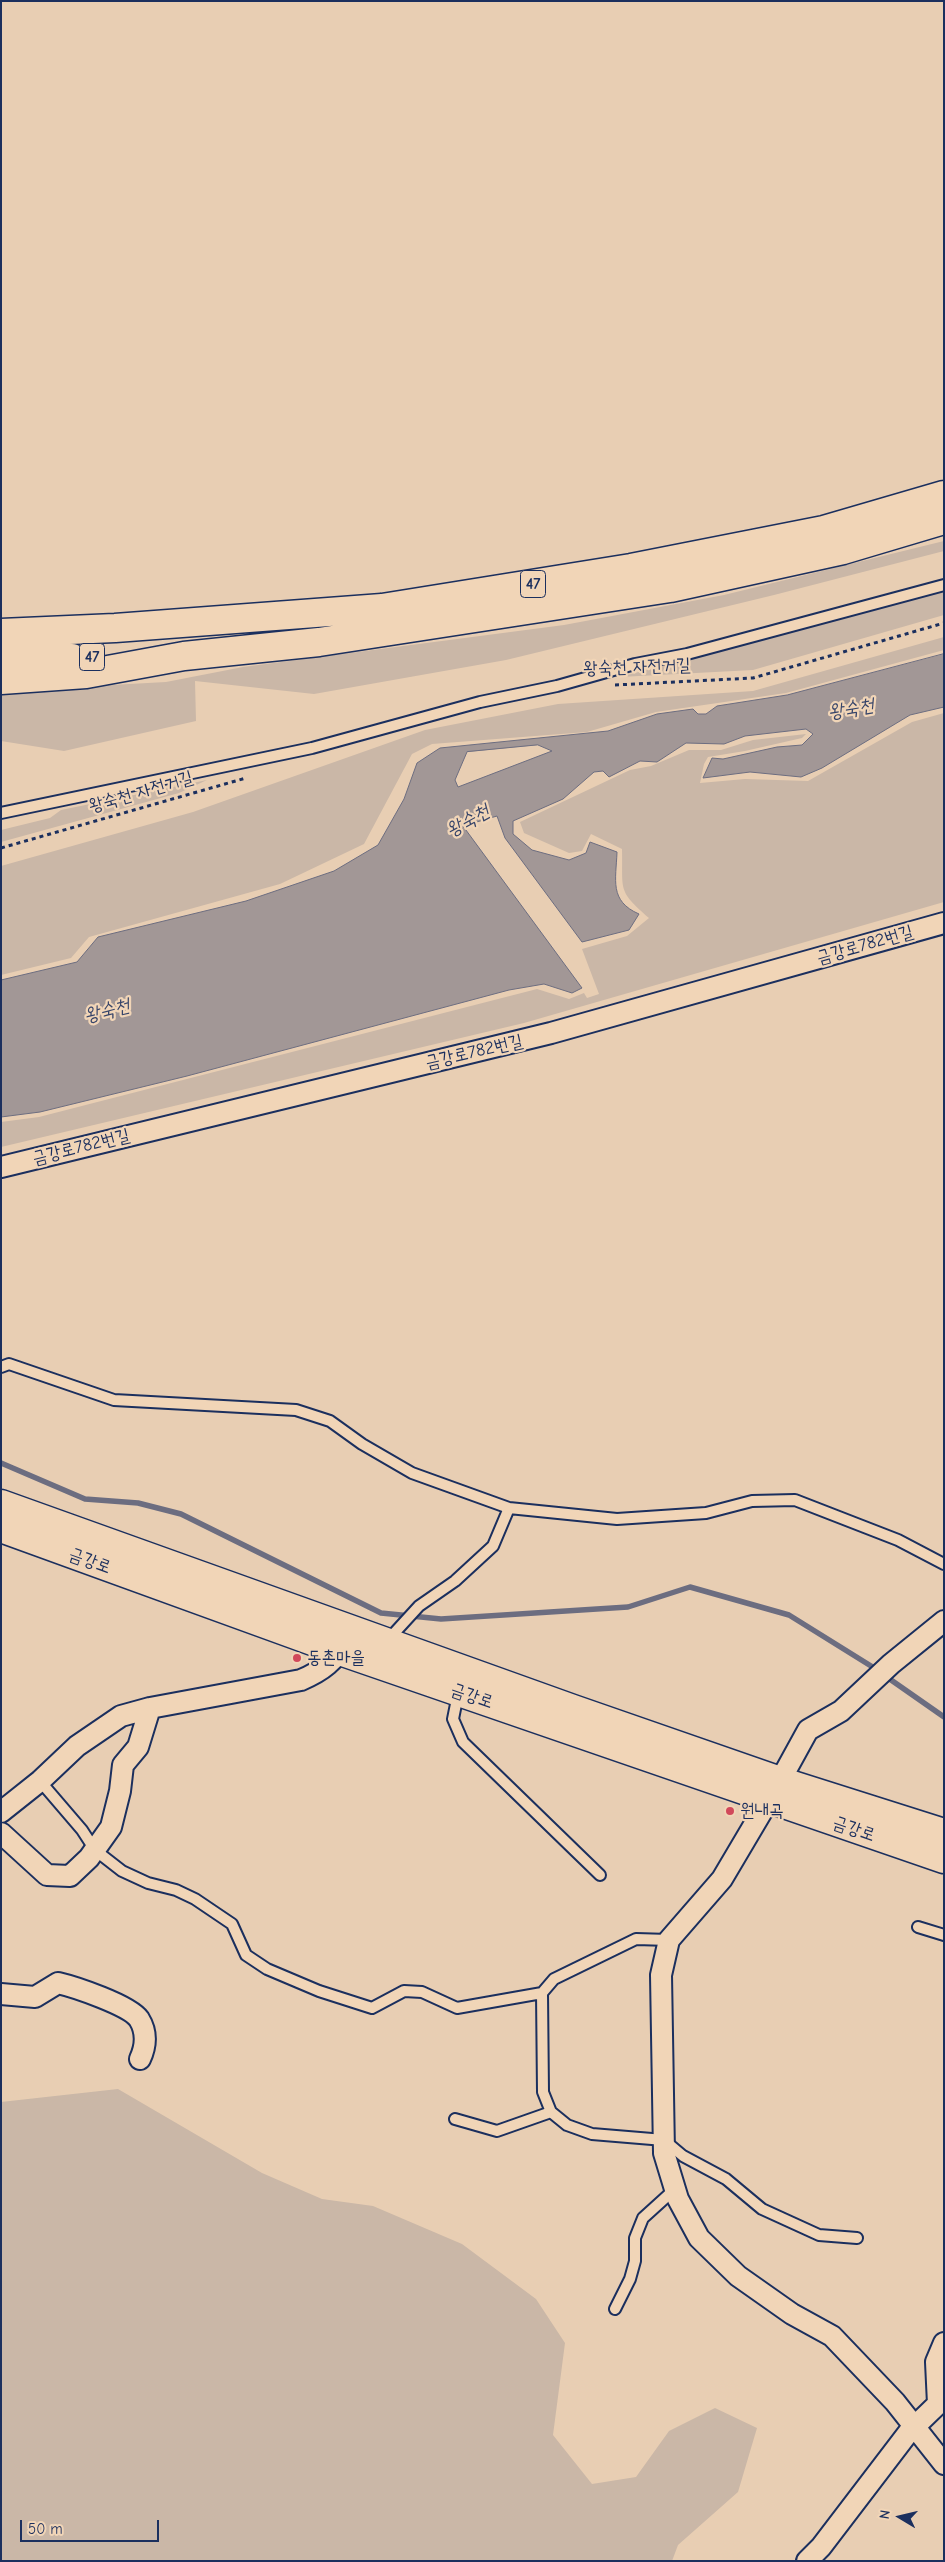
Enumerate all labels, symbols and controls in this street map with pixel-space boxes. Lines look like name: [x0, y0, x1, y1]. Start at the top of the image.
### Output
road number: 47: [520, 570, 546, 598]
road number: 47: [80, 644, 104, 670]
street label: 왕숙천 자전거길: [583, 654, 691, 680]
water label: 왕숙천: [827, 694, 875, 724]
street label: 왕숙천 자전거길: [86, 767, 196, 817]
water label: 왕숙천: [442, 800, 494, 842]
street label: 금강로782번길: [814, 921, 916, 969]
water label: 왕숙천: [82, 994, 132, 1028]
street label: 금강로782번길: [423, 1030, 525, 1074]
street label: 금강로782번길: [30, 1124, 132, 1170]
street label: 금강로: [66, 1543, 114, 1579]
place label: 동촌마을: [307, 1647, 365, 1669]
marker: 동촌마을: [291, 1652, 303, 1664]
street label: 금강로: [448, 1679, 496, 1713]
place label: 원내곡: [740, 1800, 783, 1822]
marker: 원내곡: [724, 1805, 736, 1817]
street label: 금강로: [830, 1812, 878, 1846]
north arrow: [875, 2492, 925, 2542]
text: N: [876, 2509, 894, 2520]
scale bar: [22, 2510, 161, 2542]
text: 50 m: [28, 2520, 63, 2538]

